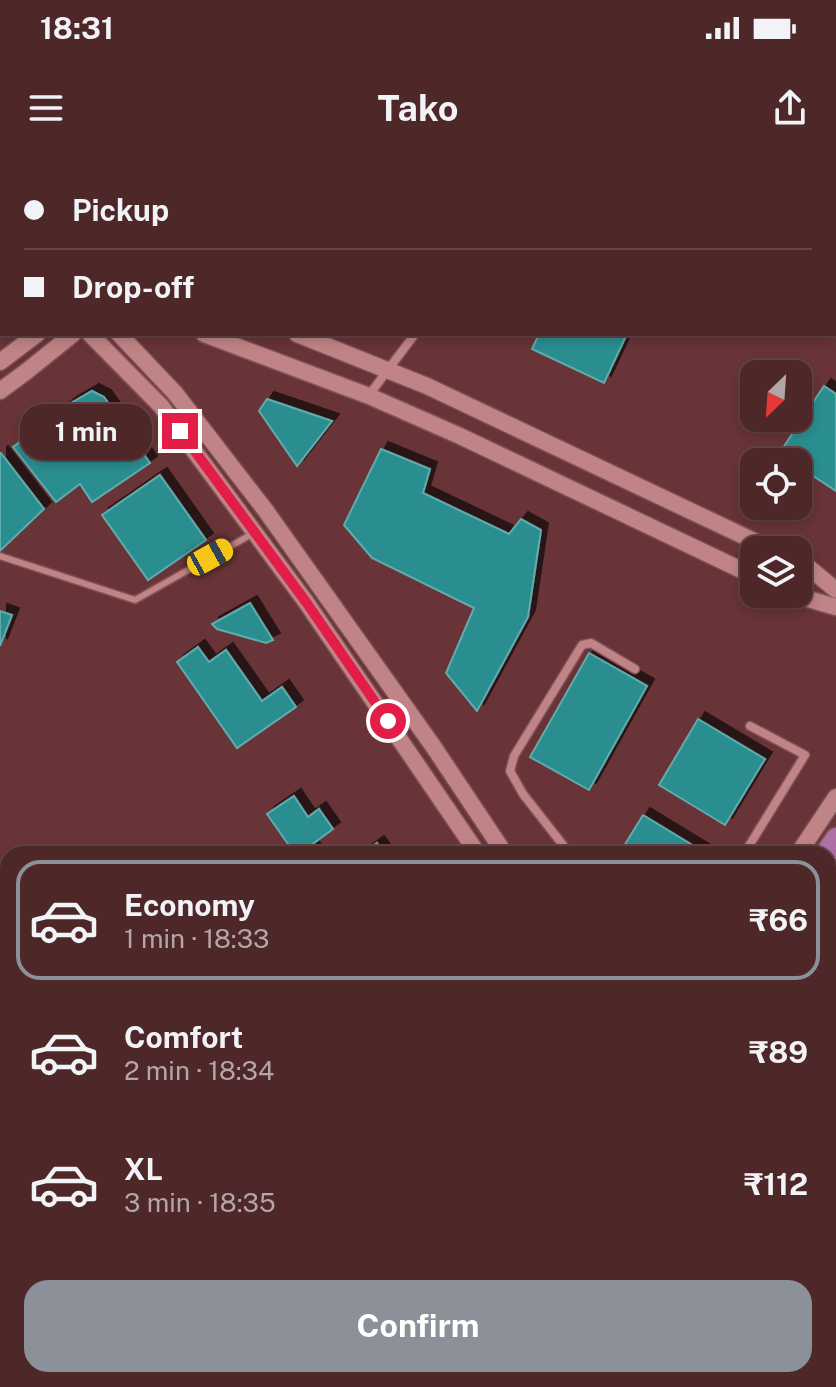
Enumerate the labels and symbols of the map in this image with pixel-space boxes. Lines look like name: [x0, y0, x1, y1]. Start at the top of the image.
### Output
north arrow: [740, 360, 812, 432]
callout: 1 min: [20, 403, 152, 459]
route end: [162, 413, 198, 449]
car: [183, 535, 237, 579]
route start: [370, 703, 406, 739]

